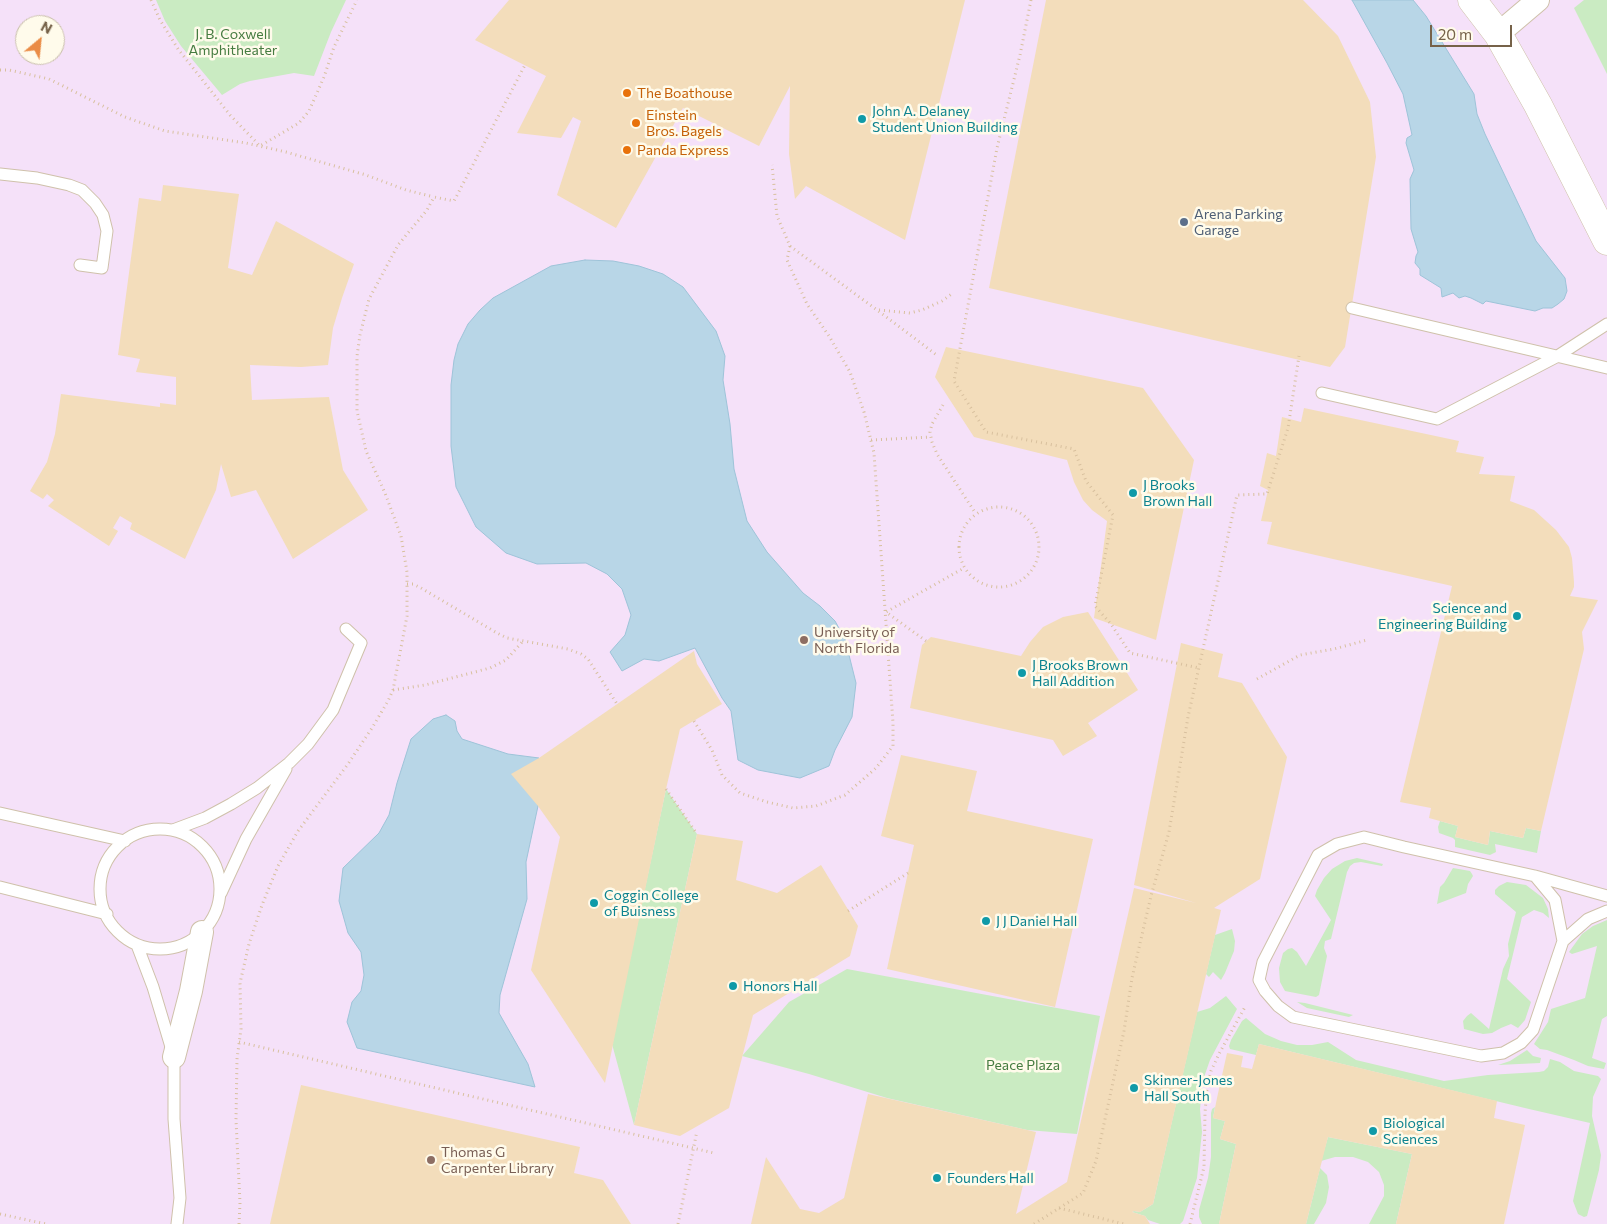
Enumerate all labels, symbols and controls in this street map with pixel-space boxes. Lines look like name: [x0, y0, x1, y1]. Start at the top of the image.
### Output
north arrow: [15, 15, 65, 65]
scale bar: [1432, 15, 1514, 47]
text: N: [38, 17, 55, 37]
text: 20 m: [1438, 25, 1472, 43]
park label: J. B. Coxwell Amphitheater: [189, 26, 277, 58]
place label: The Boathouse: [637, 85, 732, 101]
marker: The Boathouse: [621, 87, 633, 99]
place label: John A. Delaney Student Union Building: [872, 103, 1018, 136]
place label: Einstein Bros. Bagels: [646, 107, 722, 140]
marker: John A. Delaney Student Union Building: [856, 113, 868, 125]
marker: Einstein Bros. Bagels: [630, 117, 642, 129]
place label: Panda Express: [637, 142, 729, 158]
marker: Panda Express: [621, 144, 633, 156]
place label: Arena Parking Garage: [1194, 206, 1283, 238]
marker: Arena Parking Garage: [1178, 216, 1190, 228]
place label: J Brooks Brown Hall: [1143, 477, 1212, 510]
marker: J Brooks Brown Hall: [1127, 487, 1139, 499]
place label: Science and Engineering Building: [1378, 600, 1507, 632]
marker: Science and Engineering Building: [1511, 610, 1523, 622]
place label: University of North Florida: [814, 624, 900, 656]
marker: University of North Florida: [798, 634, 810, 646]
place label: J Brooks Brown Hall Addition: [1032, 657, 1128, 690]
marker: J Brooks Brown Hall Addition: [1016, 667, 1028, 679]
place label: Coggin College of Buisness: [604, 887, 699, 920]
marker: Coggin College of Buisness: [588, 897, 600, 909]
place label: J J Daniel Hall: [996, 913, 1077, 929]
marker: J J Daniel Hall: [980, 915, 992, 927]
place label: Honors Hall: [743, 978, 818, 994]
marker: Honors Hall: [727, 980, 739, 992]
park label: Peace Plaza: [986, 1057, 1060, 1073]
place label: Skinner-Jones Hall South: [1144, 1072, 1233, 1104]
marker: Skinner-Jones Hall South: [1128, 1082, 1140, 1094]
place label: Biological Sciences: [1383, 1115, 1445, 1148]
marker: Biological Sciences: [1367, 1125, 1379, 1137]
place label: Thomas G Carpenter Library: [441, 1144, 554, 1176]
marker: Thomas G Carpenter Library: [425, 1154, 437, 1166]
place label: Founders Hall: [947, 1170, 1034, 1186]
marker: Founders Hall: [931, 1172, 943, 1184]

